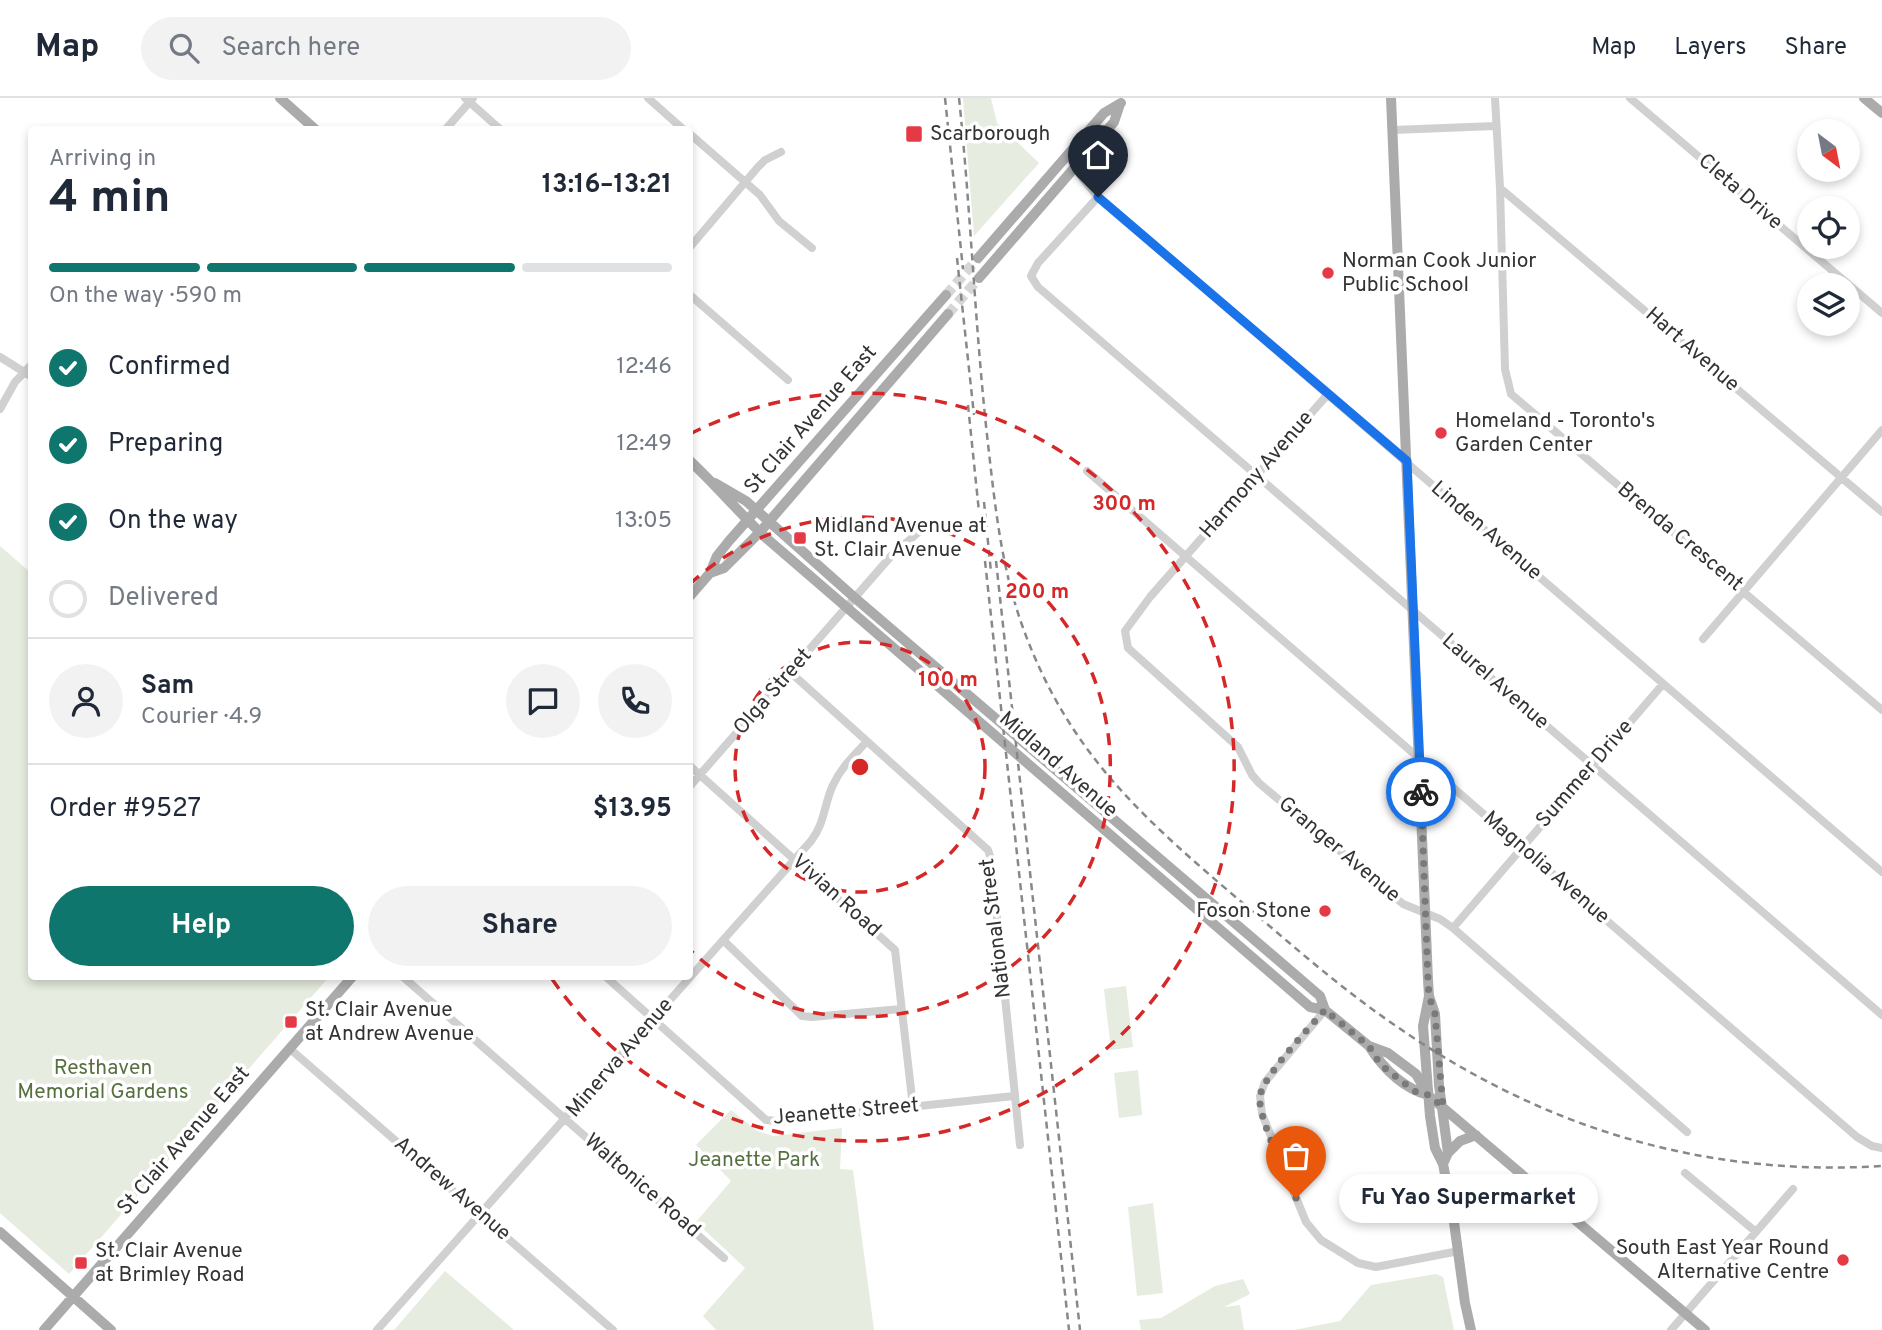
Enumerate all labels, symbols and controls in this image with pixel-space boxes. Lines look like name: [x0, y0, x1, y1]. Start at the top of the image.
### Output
search box: [141, 17, 631, 80]
text: Map: [35, 27, 99, 69]
icon: search: [165, 29, 203, 67]
text: Search here: [221, 32, 360, 65]
text: Map: [1591, 33, 1636, 63]
text: Layers: [1674, 33, 1746, 63]
text: Share: [1784, 33, 1847, 63]
north arrow: [1797, 119, 1860, 182]
map controls: [1797, 119, 1860, 336]
place label: Scarborough: [930, 121, 1050, 148]
marker: Scarborough: [904, 124, 924, 144]
pin: [1068, 125, 1128, 197]
icon: home: [1079, 136, 1117, 174]
text: Arriving in: [49, 145, 156, 174]
street label: Cleta Drive: [1692, 148, 1788, 236]
text: 13:16–13:21: [542, 169, 672, 202]
text: 4 min: [49, 170, 171, 229]
button: locate: [1797, 196, 1860, 259]
place label: Norman Cook Junior Public School: [1342, 248, 1536, 299]
marker: Norman Cook Junior Public School: [1320, 265, 1336, 281]
button: layers: [1797, 273, 1860, 336]
text: On the way · 590 m: [49, 282, 242, 311]
street label: Hart Avenue: [1639, 302, 1745, 398]
street label: St Clair Avenue East: [739, 340, 883, 500]
icon: check: [49, 349, 87, 387]
text: Confirmed: [108, 351, 231, 384]
text: 12:46: [616, 353, 672, 382]
street label: Harmony Avenue: [1194, 406, 1320, 544]
place label: Homeland - Toronto's Garden Center: [1455, 408, 1655, 459]
marker: Homeland - Toronto's Garden Center: [1433, 425, 1449, 441]
icon: check: [49, 426, 87, 464]
text: Preparing: [108, 428, 223, 461]
text: 12:49: [617, 430, 672, 459]
street label: Linden Avenue: [1425, 475, 1547, 587]
street label: Brenda Crescent: [1611, 476, 1749, 598]
text: 300 m: [1092, 491, 1156, 518]
icon: check: [49, 503, 87, 541]
text: On the way: [108, 505, 238, 538]
text: 13:05: [615, 507, 672, 536]
place label: Midland Avenue at St. Clair Avenue: [814, 513, 987, 564]
marker: Midland Avenue at St. Clair Avenue: [792, 530, 808, 546]
text: 200 m: [1005, 579, 1069, 606]
text: Delivered: [108, 582, 219, 615]
street label: Laurel Avenue: [1436, 628, 1554, 736]
street label: Olga Street: [728, 643, 818, 741]
button: person: [49, 664, 123, 738]
button: chat: [506, 664, 580, 738]
button: phone: [598, 664, 672, 738]
text: 100 m: [918, 667, 978, 694]
text: Sam: [141, 670, 194, 703]
text: Courier · 4.9: [141, 703, 262, 732]
street label: Midland Avenue: [993, 706, 1123, 824]
street label: Summer Drive: [1531, 714, 1639, 834]
centre of rings: [848, 755, 872, 779]
courier: [1386, 757, 1456, 827]
icon: bike: [1402, 773, 1440, 811]
street label: Granger Avenue: [1272, 791, 1406, 909]
text: Order #9527: [49, 793, 201, 826]
text: $13.95: [593, 793, 672, 826]
street label: Magnolia Avenue: [1477, 805, 1615, 931]
street label: Vivian Road: [785, 849, 887, 943]
street label: National Street: [974, 857, 1018, 999]
button: Help: [49, 886, 354, 966]
button: Share: [368, 886, 672, 966]
place label: Foson Stone: [1196, 898, 1311, 925]
marker: Foson Stone: [1317, 903, 1333, 919]
street label: Minerva Avenue: [561, 993, 679, 1123]
place label: St. Clair Avenue at Andrew Avenue: [305, 997, 474, 1048]
marker: St. Clair Avenue at Andrew Avenue: [283, 1014, 299, 1030]
park label: Resthaven Memorial Gardens: [17, 1055, 189, 1106]
street label: St Clair Avenue East: [112, 1061, 256, 1221]
street label: Jeanette Street: [772, 1092, 920, 1132]
pin: [1266, 1126, 1326, 1198]
street label: Waltonice Road: [578, 1128, 706, 1244]
street label: Andrew Avenue: [388, 1131, 516, 1247]
icon: bag: [1277, 1137, 1315, 1175]
park label: Jeanette Park: [688, 1147, 820, 1174]
callout: Fu Yao Supermarket: [1338, 1174, 1597, 1222]
text: Fu Yao Supermarket: [1361, 1184, 1576, 1213]
place label: South East Year Round Alternative Centre: [1616, 1235, 1829, 1286]
place label: St. Clair Avenue at Brimley Road: [95, 1238, 245, 1289]
marker: South East Year Round Alternative Centre: [1835, 1252, 1851, 1268]
marker: St. Clair Avenue at Brimley Road: [73, 1255, 89, 1271]

